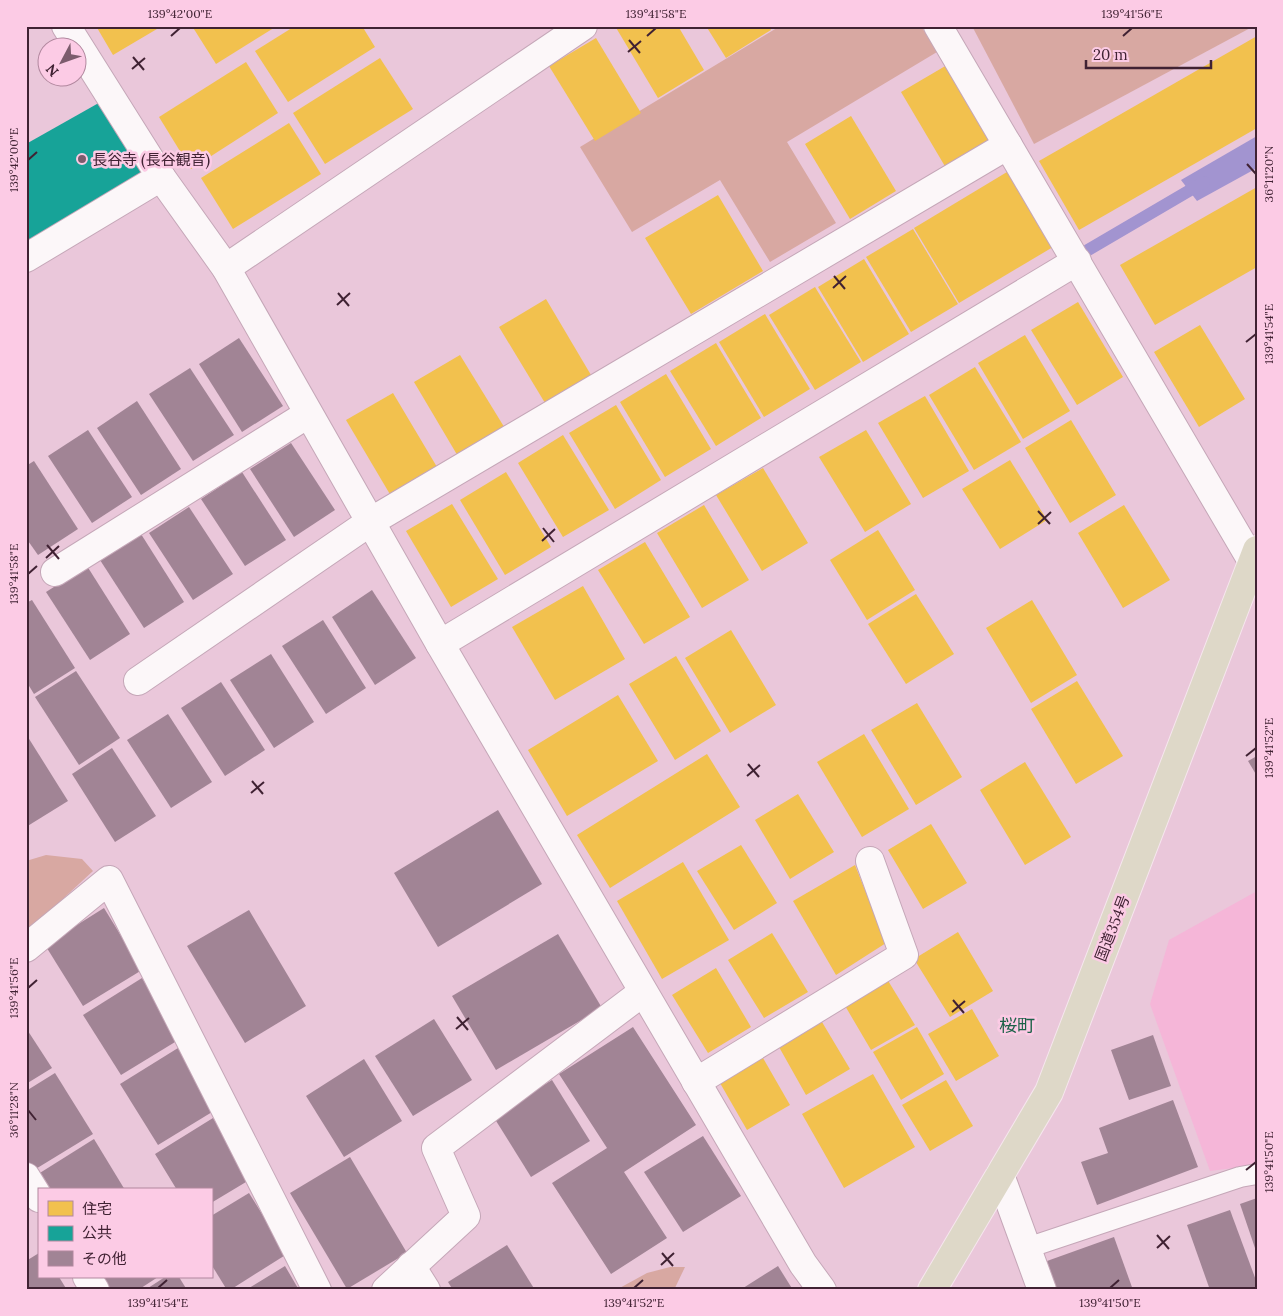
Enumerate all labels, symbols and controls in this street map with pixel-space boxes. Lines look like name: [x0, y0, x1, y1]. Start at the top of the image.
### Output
text: 139°42'00"E: [148, 6, 212, 21]
text: 139°41'58"E: [626, 6, 686, 21]
text: 139°41'56"E: [1102, 6, 1162, 21]
north arrow: [38, 38, 88, 88]
scale bar: [1086, 38, 1210, 70]
text: 20 m: [1093, 45, 1128, 64]
text: N: [42, 60, 63, 81]
text: 139°42'00"E: [6, 128, 21, 192]
text: 36°11'20"N: [1261, 146, 1276, 202]
place label: 長谷寺 (長谷観音): [92, 150, 211, 170]
marker: 長谷寺 (長谷観音): [76, 153, 88, 165]
text: 139°41'54"E: [1261, 304, 1276, 364]
text: 139°41'58"E: [6, 544, 21, 604]
text: 139°41'52"E: [1261, 718, 1276, 778]
street label: 国道354号: [1091, 892, 1133, 964]
text: 139°41'56"E: [6, 958, 21, 1018]
district label: 桜町: [999, 1014, 1035, 1037]
text: 36°11'28"N: [6, 1082, 21, 1138]
text: 139°41'50"E: [1261, 1131, 1276, 1193]
legend: [38, 1188, 212, 1278]
text: 住宅: [82, 1199, 112, 1218]
text: 公共: [82, 1223, 112, 1242]
text: その他: [82, 1249, 127, 1268]
text: 139°41'54"E: [128, 1295, 188, 1310]
text: 139°41'52"E: [604, 1295, 664, 1310]
text: 139°41'50"E: [1079, 1295, 1141, 1310]

